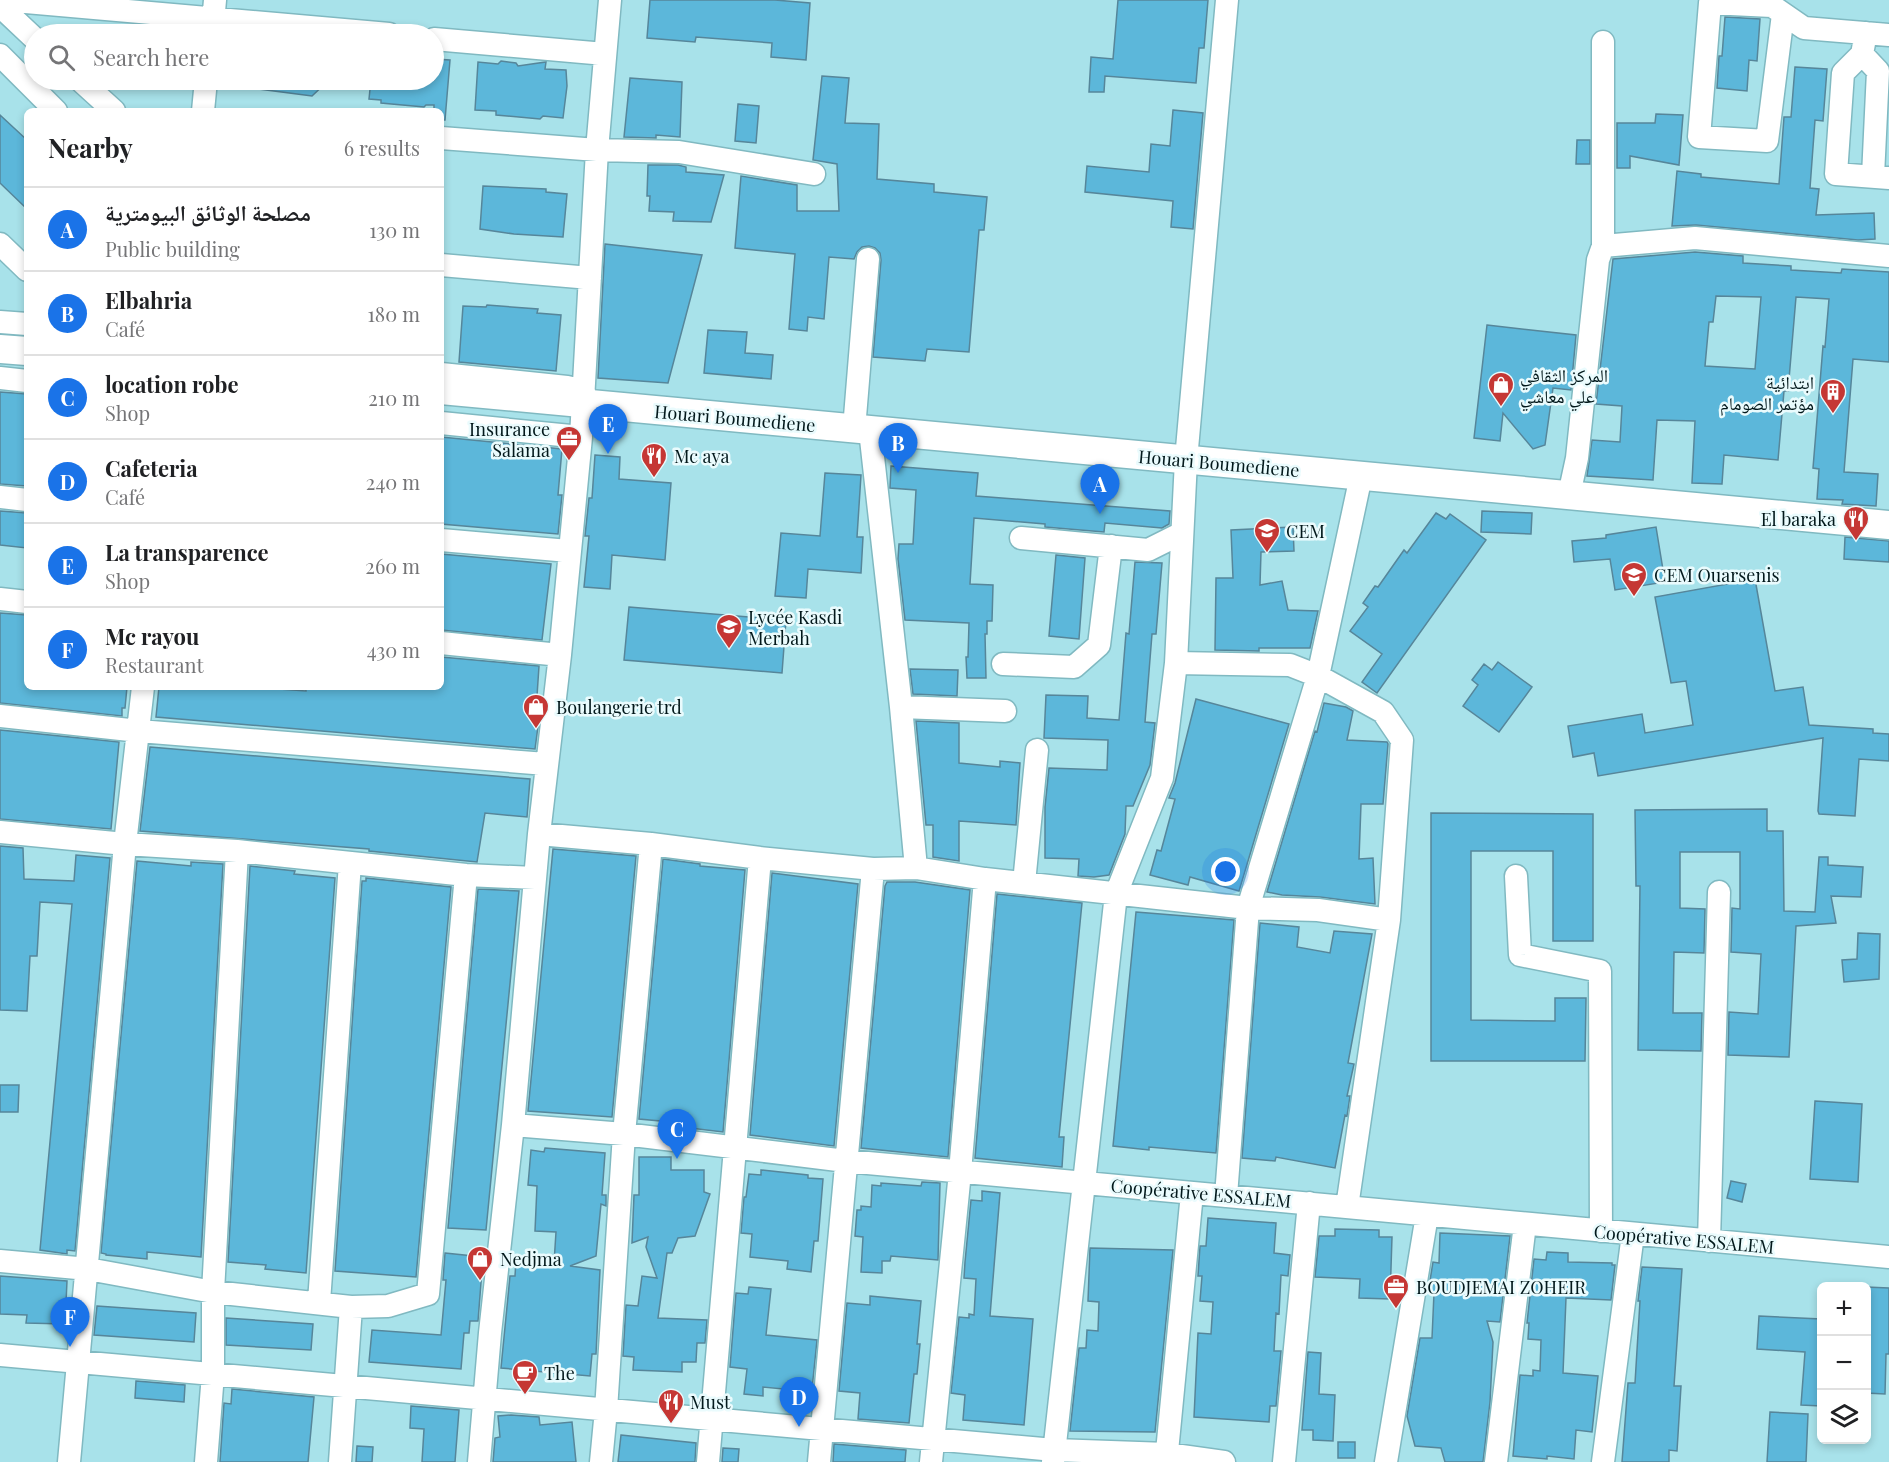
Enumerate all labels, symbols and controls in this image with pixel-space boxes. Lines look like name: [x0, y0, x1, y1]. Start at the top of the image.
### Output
search box: [24, 24, 444, 90]
icon: search: [45, 41, 78, 74]
text: Search here: [93, 42, 209, 72]
text: Nearby: [48, 130, 133, 165]
text: 6 results: [344, 134, 420, 161]
text: مصلحة الوثائق البيومترية: [105, 197, 311, 227]
text: A: [61, 216, 74, 243]
text: 130 m: [369, 216, 420, 243]
text: Public building: [105, 235, 240, 262]
text: Elbahria: [105, 285, 192, 315]
text: B: [61, 300, 74, 327]
text: 180 m: [367, 300, 420, 327]
text: Café: [105, 315, 145, 342]
place label: المركز الثقافي علي معاشي: [1520, 363, 1608, 412]
text: location robe: [105, 369, 238, 399]
shop icon: المركز الثقافي علي معاشي: [1486, 370, 1516, 408]
place label: ابتدائية مؤتمر الصومام: [1720, 370, 1814, 416]
building icon: ابتدائية مؤتمر الصومام: [1818, 377, 1848, 415]
text: C: [60, 384, 75, 411]
text: 210 m: [368, 384, 420, 411]
text: Shop: [105, 399, 150, 426]
street label: Houari Boumediene: [653, 399, 817, 437]
pin: E: [588, 404, 628, 454]
place label: Insurance Salama: [469, 417, 550, 462]
office icon: Insurance Salama: [554, 424, 584, 462]
pin: B: [878, 424, 918, 473]
restaurant icon: Mc aya: [639, 441, 669, 479]
place label: Mc aya: [674, 444, 729, 468]
street label: Houari Boumediene: [1137, 444, 1301, 482]
text: Cafeteria: [105, 453, 198, 483]
pin: A: [1080, 464, 1120, 514]
text: D: [60, 468, 75, 495]
text: 240 m: [366, 468, 420, 495]
text: Café: [105, 483, 145, 510]
restaurant icon: El baraka: [1841, 504, 1871, 542]
place label: El baraka: [1761, 507, 1836, 531]
school or university icon: CEM: [1252, 516, 1282, 554]
place label: CEM: [1286, 519, 1325, 543]
text: La transparence: [105, 537, 269, 567]
text: E: [61, 552, 74, 579]
text: 260 m: [365, 552, 420, 579]
school or university icon: CEM Ouarsenis: [1619, 560, 1649, 598]
place label: CEM Ouarsenis: [1654, 563, 1780, 587]
text: Shop: [105, 567, 150, 594]
place label: Lycée Kasdi Merbah: [748, 605, 842, 650]
school or university icon: Lycée Kasdi Merbah: [714, 612, 744, 650]
text: Mc rayou: [105, 621, 199, 651]
text: F: [62, 636, 73, 663]
text: 430 m: [367, 636, 420, 663]
text: Restaurant: [105, 651, 204, 678]
shop icon: Boulangerie trd: [521, 692, 551, 730]
place label: Boulangerie trd: [556, 695, 682, 719]
your location: [1211, 857, 1240, 886]
pin: C: [658, 1110, 696, 1159]
street label: Coopérative ESSALEM: [1110, 1173, 1292, 1213]
street label: Coopérative ESSALEM: [1593, 1219, 1775, 1259]
shop icon: Nedjma: [465, 1244, 495, 1282]
place label: Nedjma: [500, 1247, 562, 1271]
office icon: BOUDJEMAI ZOHEIR: [1381, 1272, 1411, 1310]
place label: BOUDJEMAI ZOHEIR: [1416, 1275, 1586, 1299]
map controls: [1817, 1282, 1871, 1444]
button: +: [1817, 1282, 1871, 1336]
pin: F: [50, 1298, 90, 1347]
button: −: [1817, 1336, 1871, 1390]
cafe icon: The: [510, 1358, 540, 1396]
place label: The: [544, 1361, 575, 1385]
pin: D: [780, 1378, 818, 1427]
restaurant icon: Must: [656, 1387, 686, 1425]
place label: Must: [690, 1390, 731, 1414]
button: layers: [1817, 1390, 1871, 1444]

